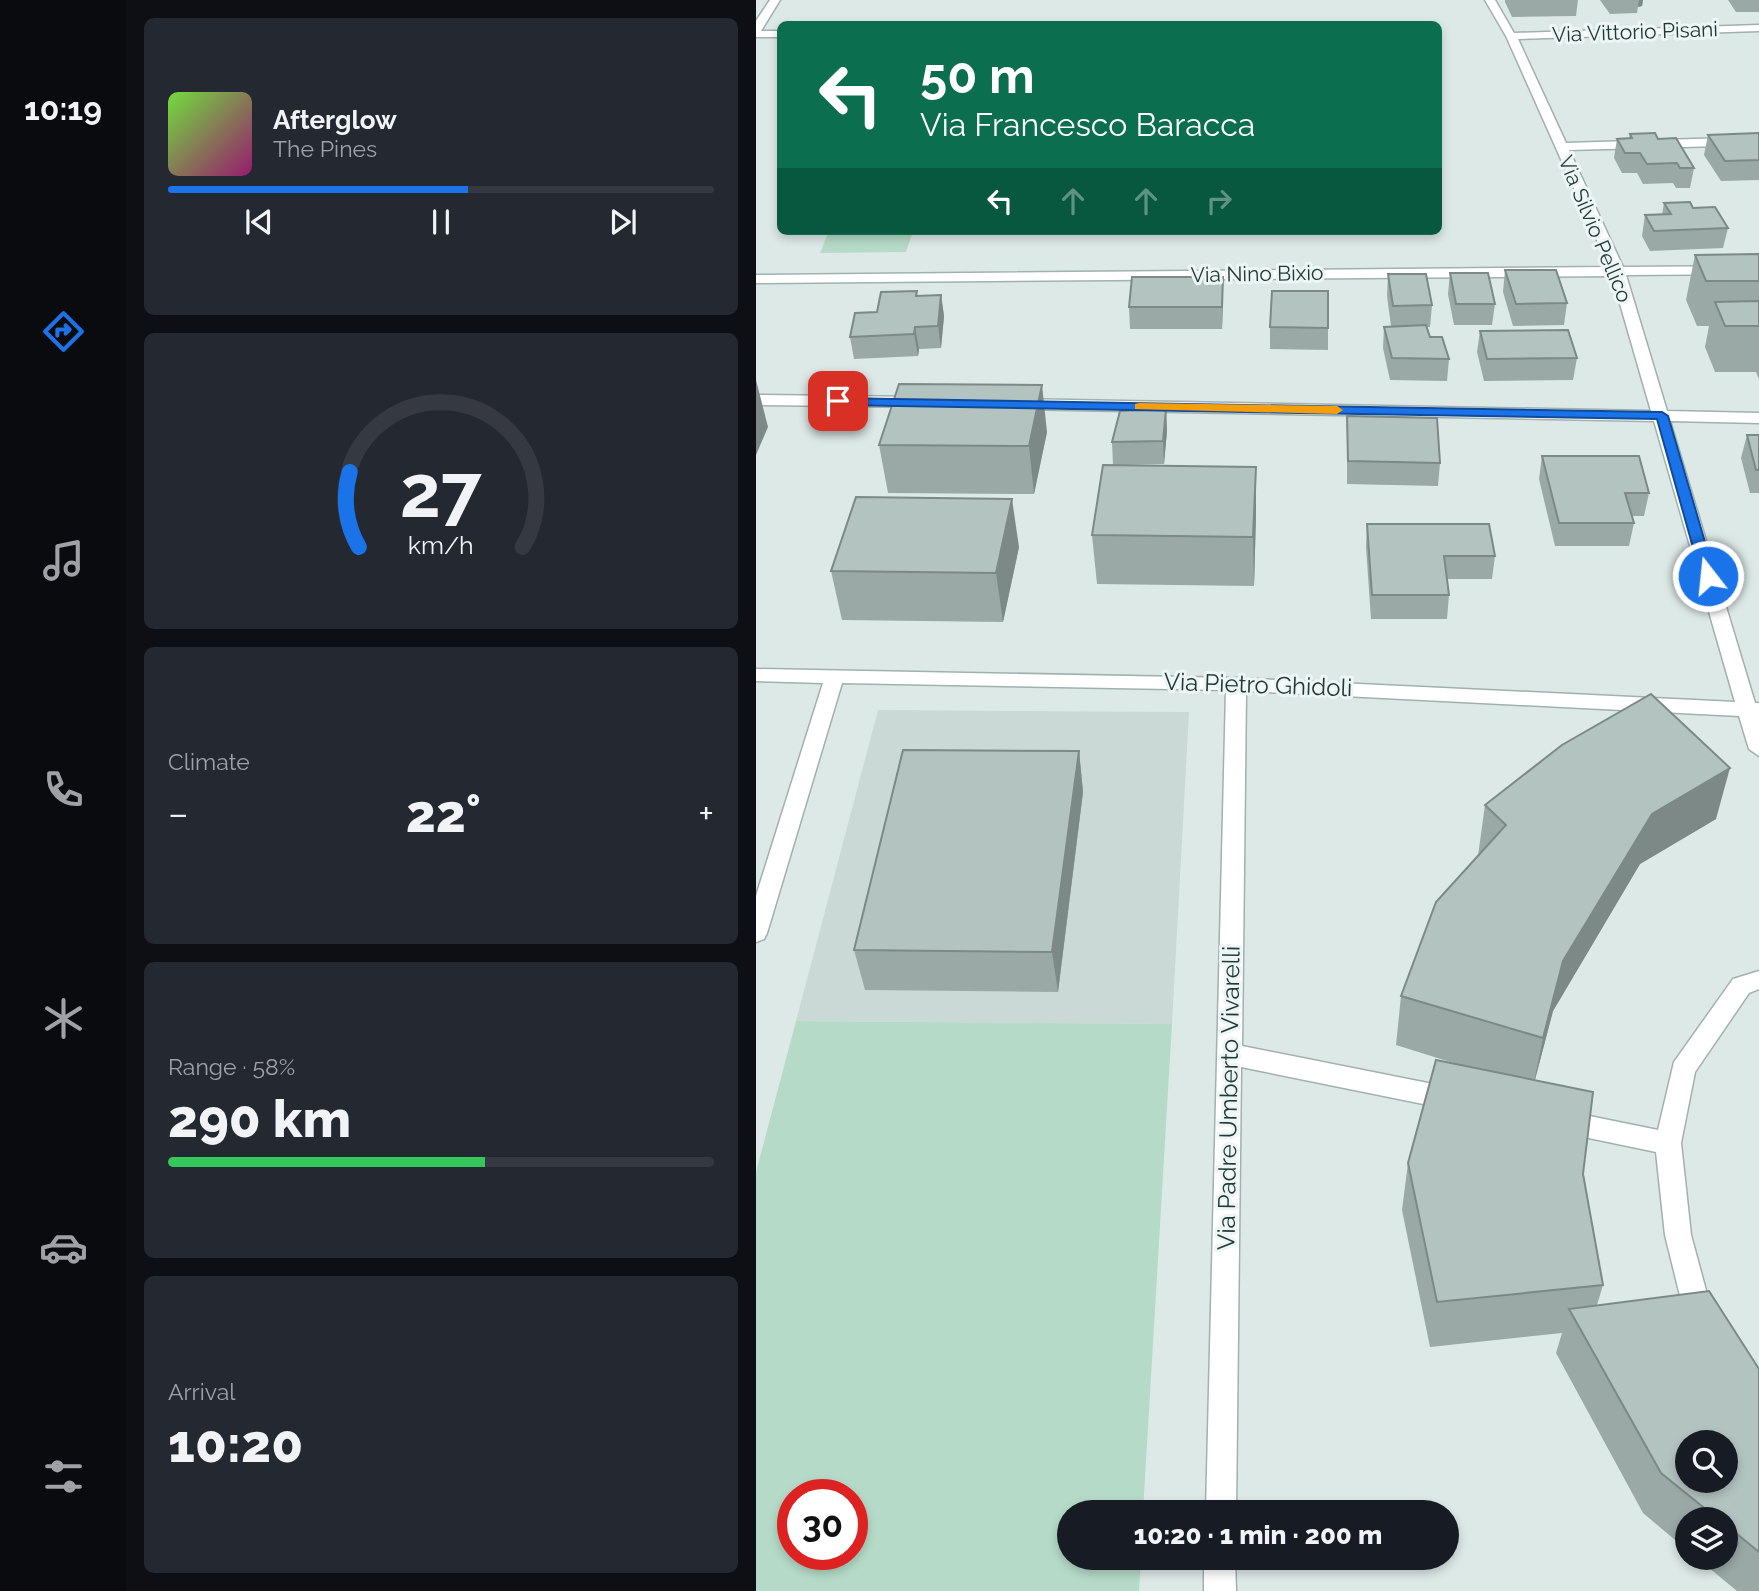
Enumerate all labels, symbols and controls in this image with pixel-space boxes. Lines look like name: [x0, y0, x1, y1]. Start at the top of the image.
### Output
street label: Via Vittorio Pisani: [1552, 16, 1718, 47]
text: 50 m: [920, 47, 1035, 104]
icon: left: [805, 49, 896, 140]
text: 10:19: [24, 90, 102, 127]
text: Afterglow: [273, 105, 397, 135]
text: Via Francesco Baracca: [920, 106, 1255, 143]
text: The Pines: [273, 135, 377, 162]
street label: Via Silvio Pellico: [1553, 152, 1638, 306]
icon: left: [981, 182, 1019, 220]
icon: ahead: [1054, 182, 1092, 220]
icon: ahead: [1127, 182, 1165, 220]
icon: right: [1200, 182, 1238, 220]
icon: previous: [240, 203, 278, 241]
icon: pause: [422, 203, 460, 241]
icon: next: [604, 203, 642, 241]
street label: Via Nino Bixio: [1190, 260, 1324, 287]
icon: directions: [39, 307, 88, 356]
pin: [808, 371, 868, 431]
icon: arrive: [819, 382, 857, 420]
text: 27: [400, 449, 482, 534]
text: km/h: [408, 530, 474, 560]
icon: music: [39, 536, 88, 585]
position arrow: [1671, 539, 1745, 613]
street label: Via Pietro Ghidoli: [1163, 667, 1353, 702]
text: Climate: [168, 748, 250, 775]
icon: phone: [39, 765, 88, 814]
text: 22°: [406, 783, 481, 844]
text: −: [168, 791, 188, 836]
text: +: [698, 791, 714, 836]
street label: Via Padre Umberto Vivarelli: [1211, 946, 1246, 1250]
icon: climate: [39, 994, 88, 1043]
text: Range · 58%: [168, 1053, 295, 1080]
text: 290 km: [168, 1088, 351, 1149]
icon: car: [39, 1223, 88, 1272]
text: Arrival: [168, 1378, 235, 1405]
text: 10:20: [168, 1413, 303, 1474]
map controls: [1675, 1430, 1738, 1570]
button: search: [1675, 1430, 1738, 1493]
icon: filters: [39, 1452, 88, 1501]
speed limit sign: 30: [777, 1479, 868, 1570]
button: layers: [1675, 1507, 1738, 1570]
text: 10:20 · 1 min · 200 m: [1134, 1520, 1382, 1550]

